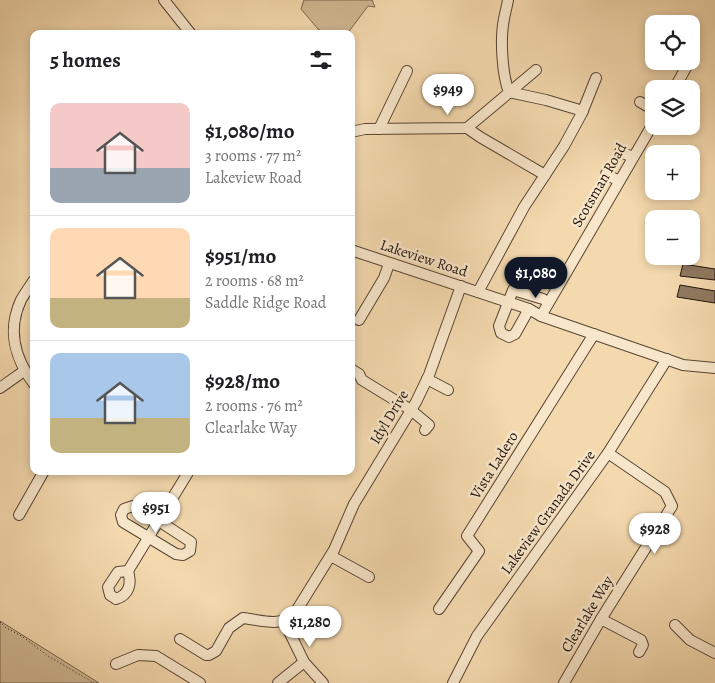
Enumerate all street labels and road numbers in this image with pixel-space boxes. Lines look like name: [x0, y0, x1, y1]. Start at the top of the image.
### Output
street label: Scotsman Road: [567, 138, 632, 231]
street label: Lakeview Road: [378, 234, 471, 282]
street label: Idyl Drive: [365, 386, 413, 448]
street label: Vista Ladero: [465, 427, 523, 503]
street label: Lakeview Granada Drive: [496, 446, 600, 578]
street label: Clearlake Way: [556, 572, 618, 656]

